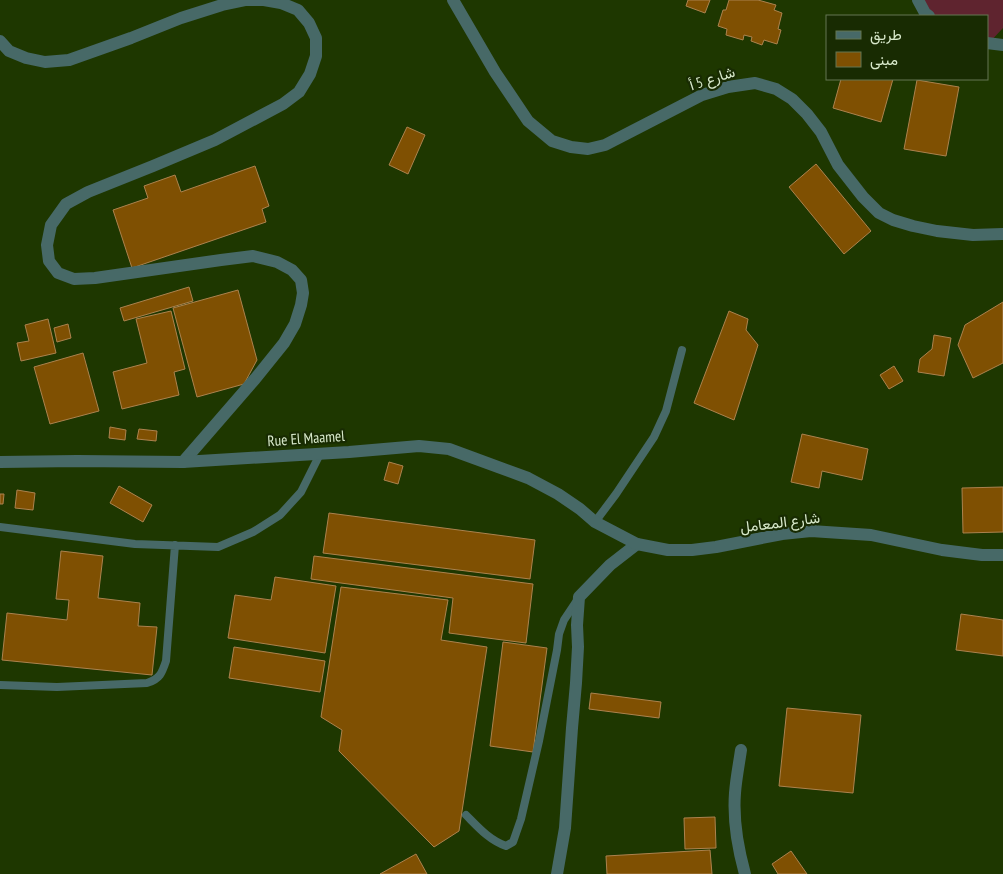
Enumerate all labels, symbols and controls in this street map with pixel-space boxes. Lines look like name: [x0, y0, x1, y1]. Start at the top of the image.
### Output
legend: [826, 15, 988, 80]
text: طريق: [870, 25, 902, 45]
text: مبنى: [870, 50, 898, 70]
street label: شارع 5 أ: [687, 62, 738, 96]
street label: Rue El Maamel: [267, 426, 346, 450]
street label: شارع المعامل: [739, 508, 821, 538]

